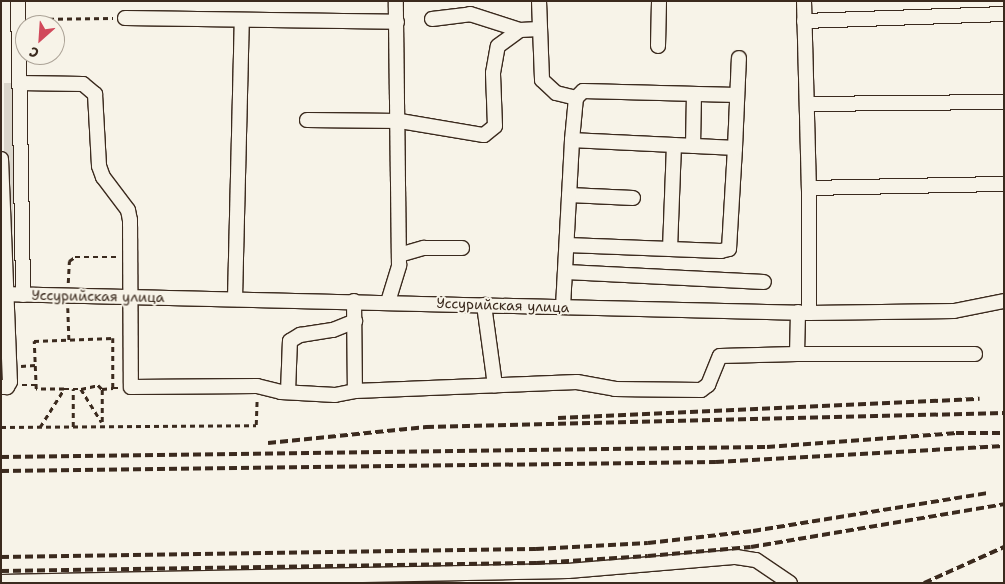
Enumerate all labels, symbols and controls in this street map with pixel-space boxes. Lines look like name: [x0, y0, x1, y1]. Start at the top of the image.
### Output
north arrow: [15, 15, 65, 65]
text: С: [26, 43, 42, 63]
street label: Уссурийская улица: [31, 286, 165, 306]
street label: Уссурийская улица: [436, 294, 570, 316]

